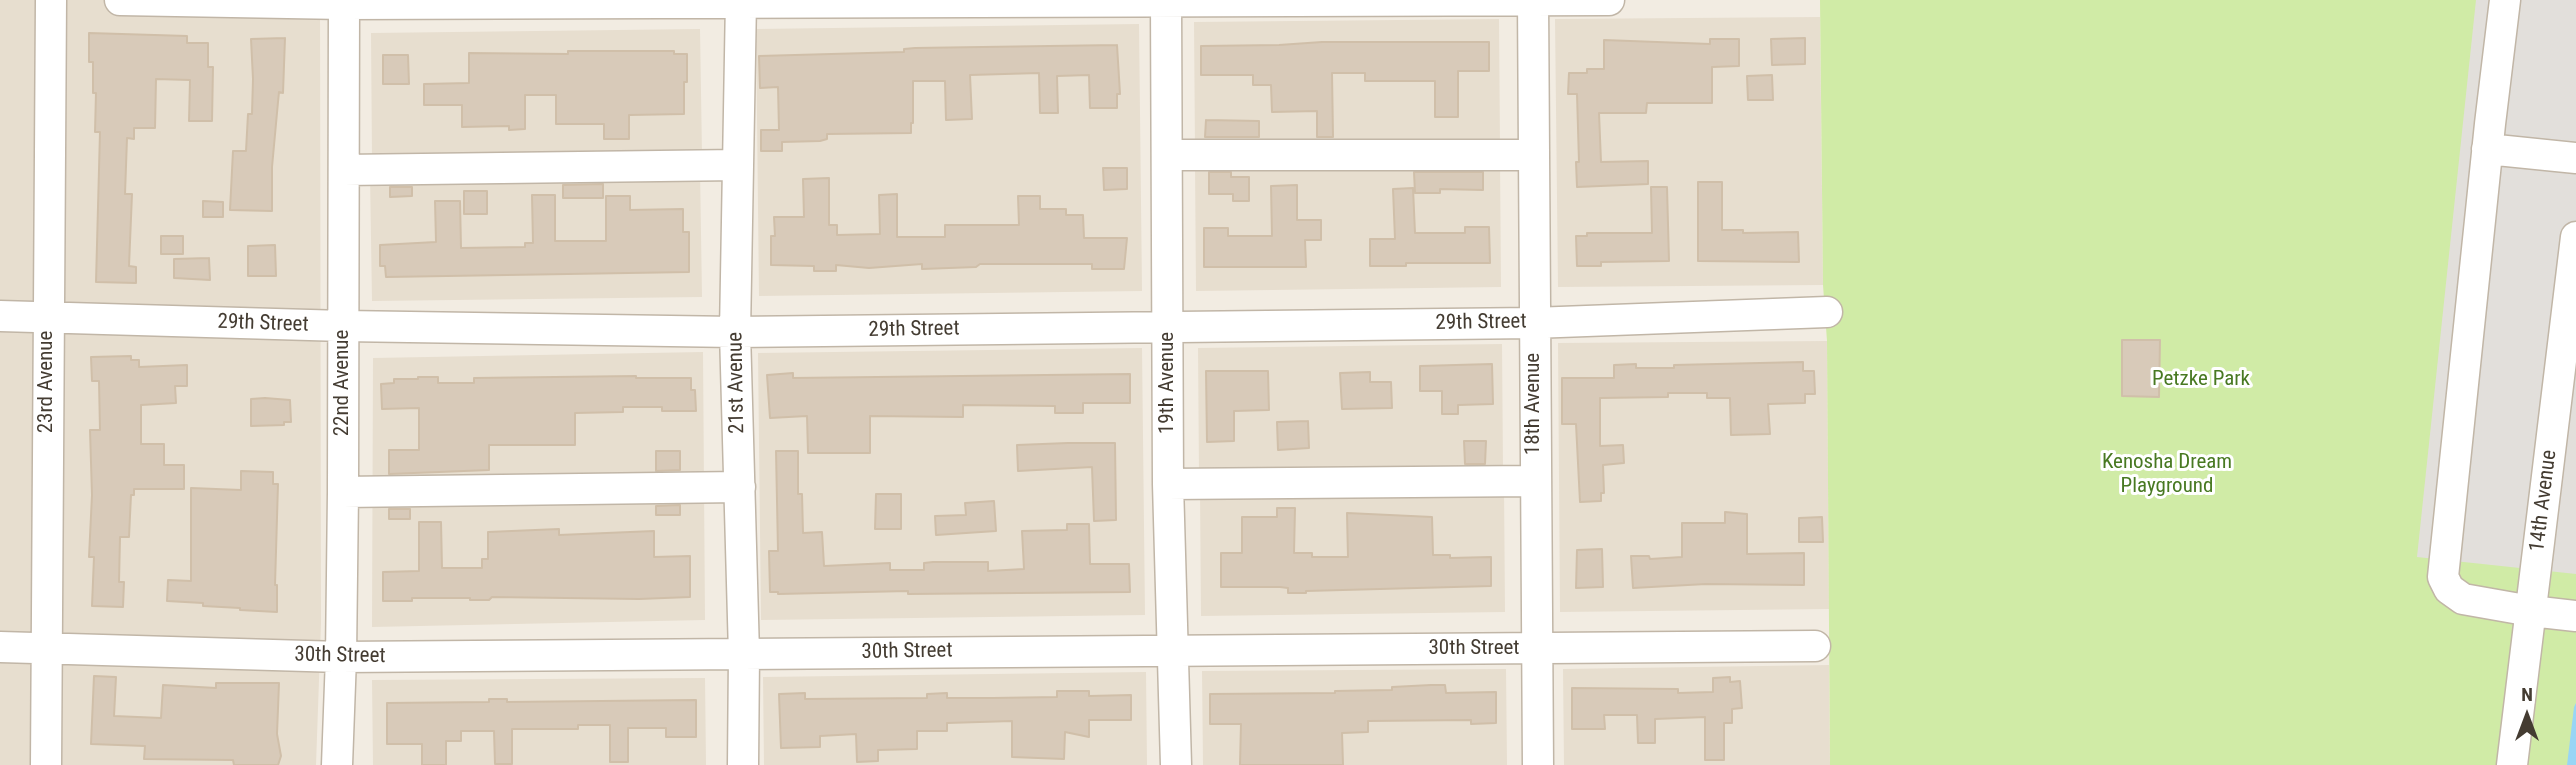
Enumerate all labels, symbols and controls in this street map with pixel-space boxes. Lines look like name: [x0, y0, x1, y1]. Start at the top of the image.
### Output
street label: 29th Street: [217, 310, 309, 338]
street label: 29th Street: [1435, 310, 1527, 336]
street label: 29th Street: [868, 317, 960, 343]
street label: 22nd Avenue: [330, 330, 356, 436]
street label: 23rd Avenue: [34, 331, 60, 433]
street label: 21st Avenue: [724, 332, 750, 434]
street label: 19th Avenue: [1155, 332, 1181, 434]
street label: 18th Avenue: [1521, 353, 1547, 455]
park label: Petzke Park: [2152, 367, 2250, 393]
street label: 14th Avenue: [2525, 449, 2563, 553]
park label: Kenosha Dream Playground: [2102, 450, 2232, 500]
street label: 30th Street: [1428, 636, 1520, 662]
street label: 30th Street: [861, 639, 953, 665]
street label: 30th Street: [294, 643, 386, 669]
north arrow: [2492, 681, 2562, 751]
text: N: [2521, 683, 2533, 706]

